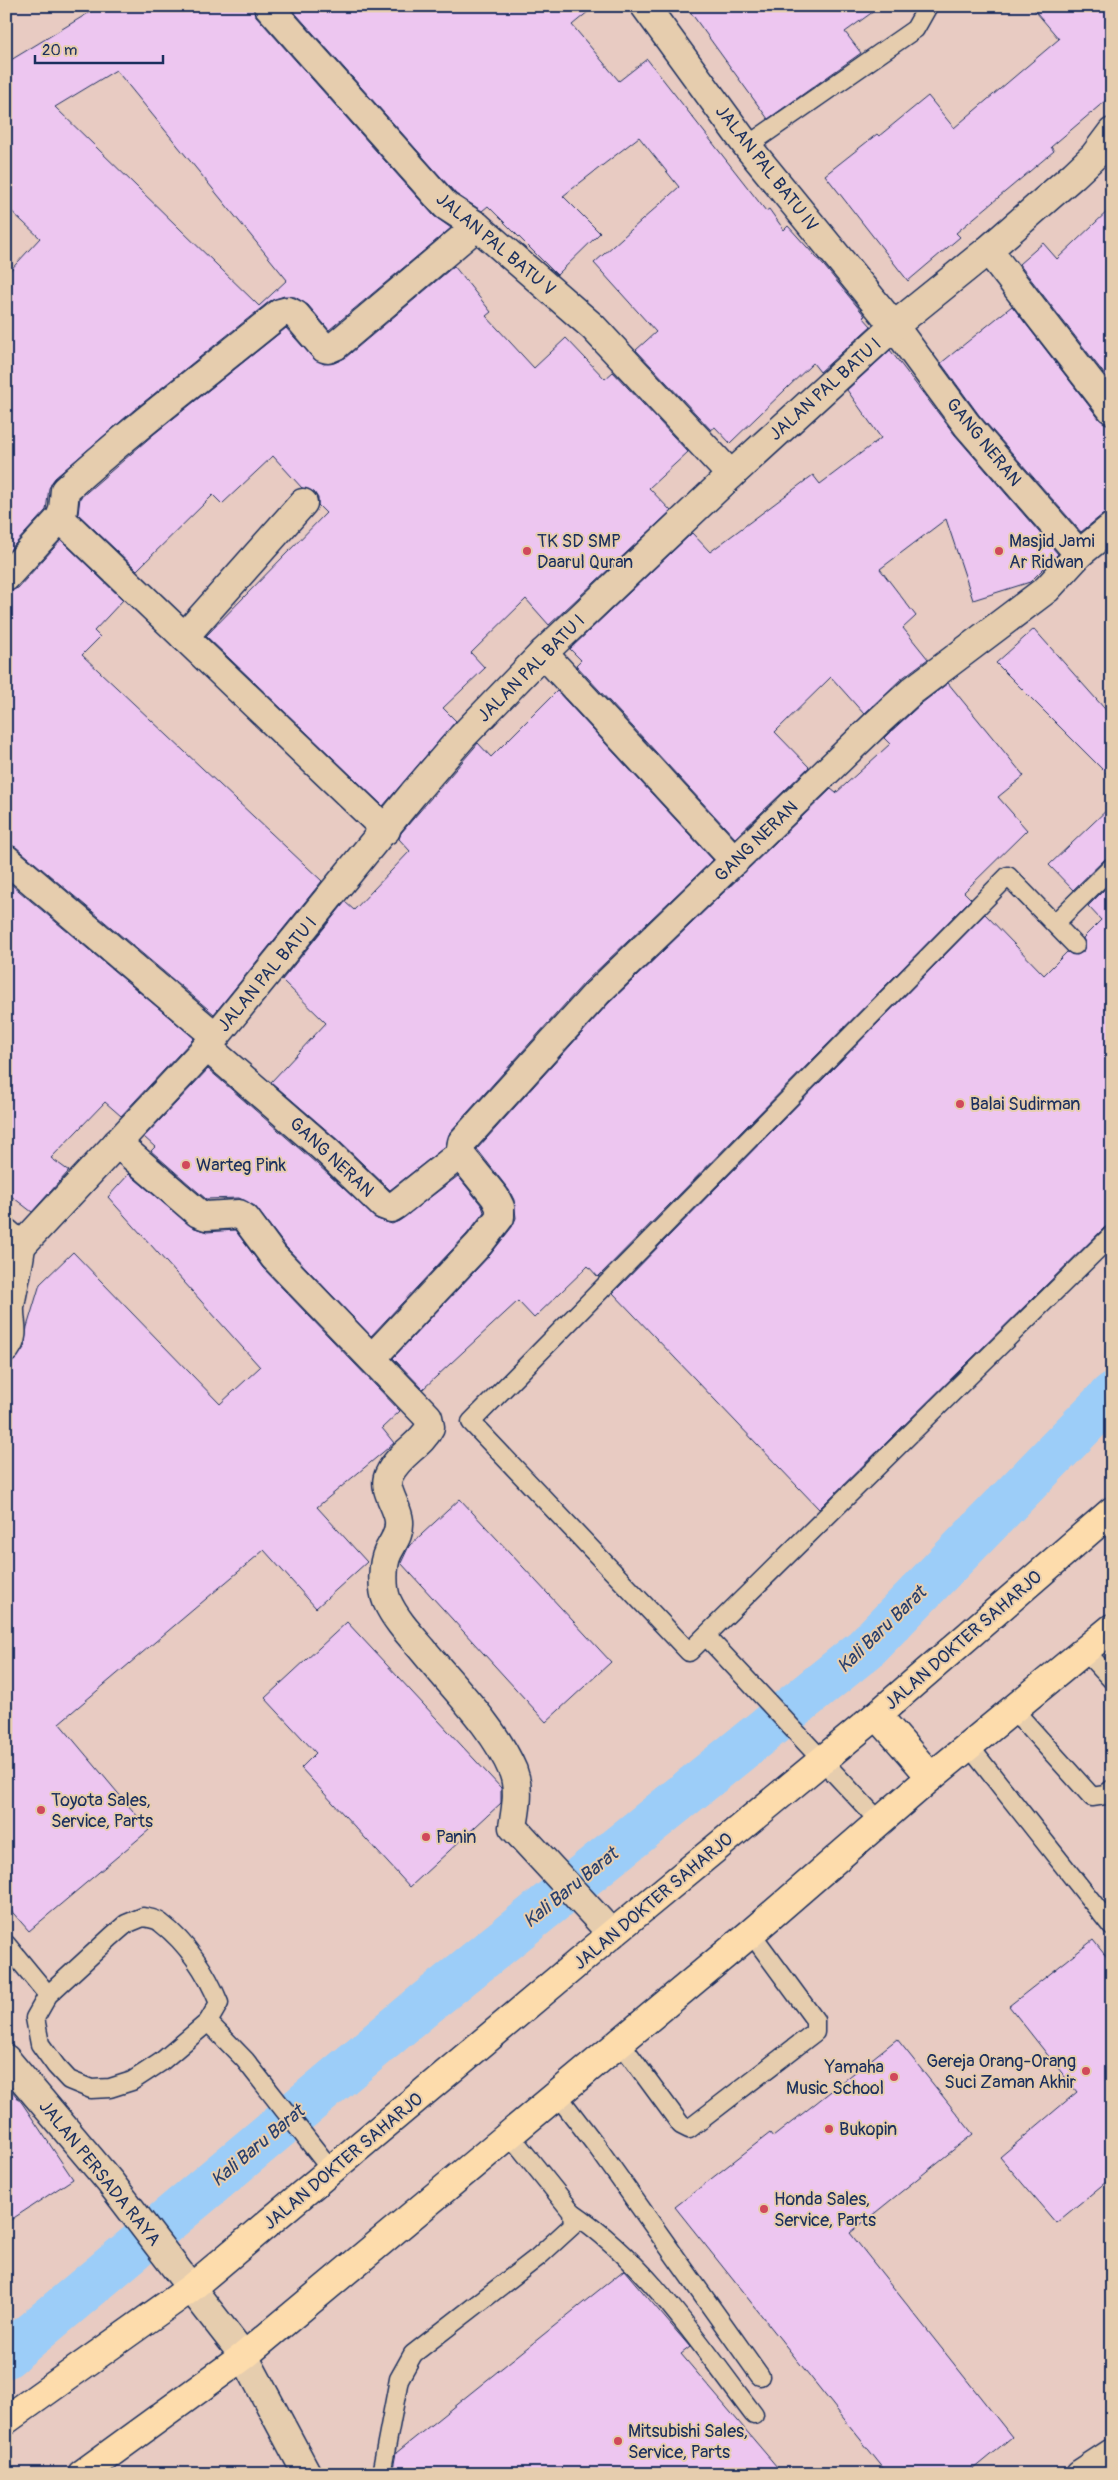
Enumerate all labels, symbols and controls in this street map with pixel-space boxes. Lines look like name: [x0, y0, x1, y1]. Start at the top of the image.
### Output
scale bar: [35, 32, 162, 64]
text: 20 m: [42, 41, 77, 60]
street label: JALAN PAL BATU IV: [710, 101, 823, 236]
street label: JALAN PAL BATU V: [431, 188, 560, 301]
street label: JALAN PAL BATU I: [764, 333, 886, 446]
street label: GANG NERAN: [941, 393, 1026, 491]
place label: TK SD SMP Daarul Quran: [537, 530, 633, 574]
place label: Masjid Jami Ar Ridwan: [1009, 530, 1095, 574]
marker: TK SD SMP Daarul Quran: [521, 545, 533, 557]
marker: Masjid Jami Ar Ridwan: [993, 545, 1005, 557]
street label: JALAN PAL BATU I: [473, 610, 590, 727]
street label: GANG NERAN: [710, 796, 803, 887]
street label: JALAN PAL BATU I: [213, 912, 322, 1037]
place label: Balai Sudirman: [970, 1093, 1080, 1116]
marker: Balai Sudirman: [954, 1098, 966, 1110]
street label: GANG NERAN: [285, 1112, 379, 1202]
place label: Warteg Pink: [196, 1154, 286, 1177]
marker: Warteg Pink: [180, 1159, 192, 1171]
street label: JALAN DOKTER SAHARJO: [880, 1566, 1047, 1715]
water label: Kali Baru Barat: [832, 1580, 933, 1678]
place label: Toyota Sales, Service, Parts: [51, 1789, 153, 1833]
marker: Toyota Sales, Service, Parts: [35, 1804, 47, 1816]
place label: Panin: [436, 1826, 476, 1849]
street label: JALAN DOKTER SAHARJO: [569, 1828, 738, 1975]
marker: Panin: [420, 1831, 432, 1843]
water label: Kali Baru Barat: [519, 1841, 625, 1933]
place label: Gereja Orang-Orang Suci Zaman Akhir: [926, 2050, 1077, 2094]
place label: Yamaha Music School: [786, 2056, 884, 2100]
marker: Gereja Orang-Orang Suci Zaman Akhir: [1080, 2065, 1092, 2077]
marker: Yamaha Music School: [888, 2071, 900, 2083]
street label: JALAN DOKTER SAHARJO: [259, 2088, 428, 2235]
street label: JALAN PERSADA RAYA: [34, 2096, 166, 2251]
water label: Kali Baru Barat: [206, 2098, 311, 2192]
place label: Bukopin: [839, 2118, 897, 2141]
marker: Bukopin: [823, 2123, 835, 2135]
place label: Honda Sales, Service, Parts: [774, 2188, 876, 2232]
marker: Honda Sales, Service, Parts: [758, 2203, 770, 2215]
place label: Mitsubishi Sales, Service, Parts: [628, 2420, 748, 2464]
marker: Mitsubishi Sales, Service, Parts: [612, 2435, 624, 2447]

